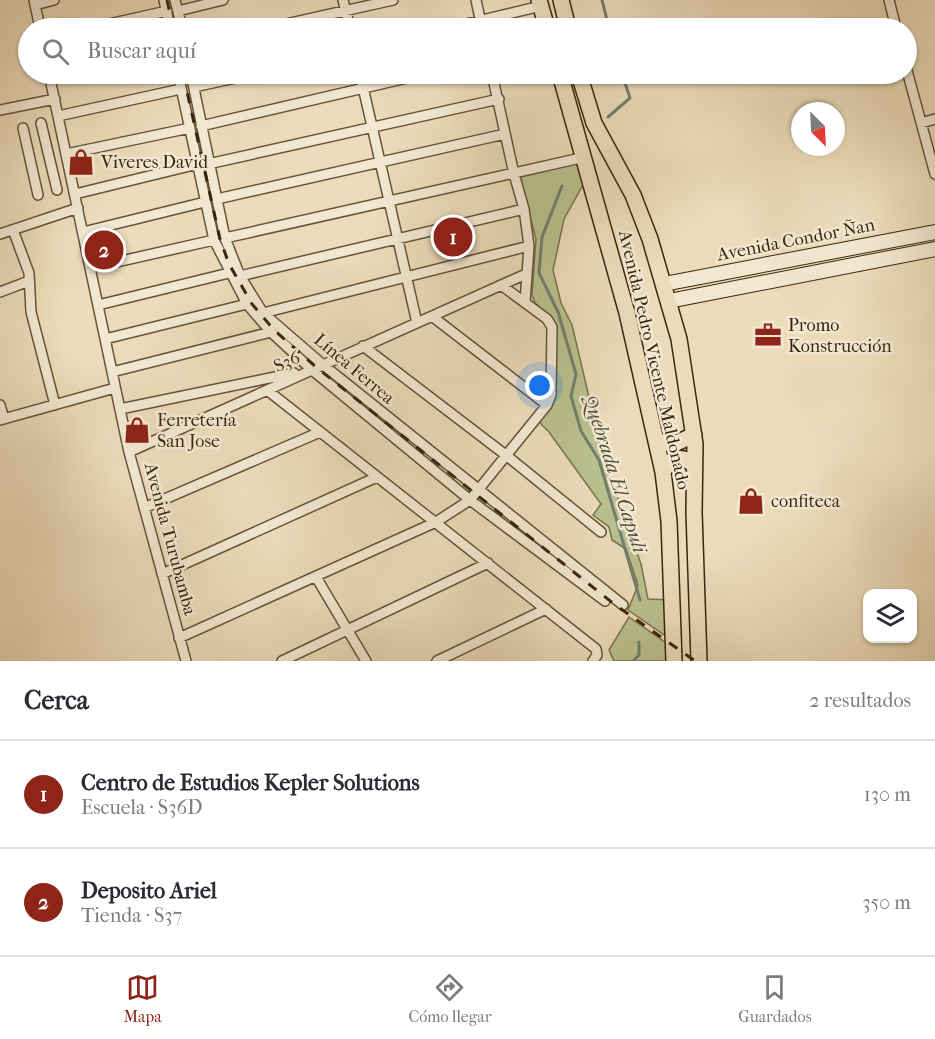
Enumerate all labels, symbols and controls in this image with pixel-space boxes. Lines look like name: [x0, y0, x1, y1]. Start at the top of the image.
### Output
search box: [18, 18, 917, 84]
icon: search: [39, 35, 72, 68]
text: Buscar aquí: [87, 38, 196, 64]
north arrow: [791, 102, 845, 156]
shop icon: Viveres David: [66, 147, 96, 177]
place label: Viveres David: [100, 152, 208, 173]
street label: Avenida Condor Ñan: [714, 213, 877, 266]
pin: 1: [434, 214, 472, 260]
street label: Avenida Pedro Vicente Maldonado: [614, 227, 694, 492]
pin: 2: [84, 228, 124, 272]
place label: Promo Konstrucción: [788, 315, 892, 357]
office icon: Promo Konstrucción: [753, 320, 783, 350]
street label: Línea Ferrea: [310, 329, 399, 409]
street label: S36: [271, 347, 304, 377]
your location: [525, 371, 554, 400]
water label: Quebrada El Capuli: [577, 391, 652, 557]
place label: Ferretería San Jose: [157, 410, 237, 452]
shop icon: Ferretería San Jose: [122, 415, 152, 445]
street label: Avenida Turubamba: [139, 460, 201, 618]
shop icon: confiteca: [736, 486, 766, 516]
place label: confiteca: [771, 491, 841, 512]
map controls: [863, 589, 917, 643]
button: layers: [863, 589, 917, 643]
text: Cerca: [24, 685, 89, 716]
text: 2 resultados: [809, 689, 911, 712]
text: Centro de Estudios Kepler Solutions: [81, 770, 420, 796]
text: 1: [40, 783, 47, 806]
text: 130 m: [864, 783, 911, 806]
text: Escuela · S36D: [81, 796, 202, 819]
text: Deposito Ariel: [81, 878, 217, 904]
text: 2: [38, 891, 49, 914]
text: 350 m: [862, 891, 911, 914]
text: Tienda · S37: [81, 904, 182, 927]
tab: Mapa: [123, 971, 162, 1026]
tab: Cómo llegar: [408, 971, 491, 1026]
tab: Guardados: [738, 971, 812, 1026]

